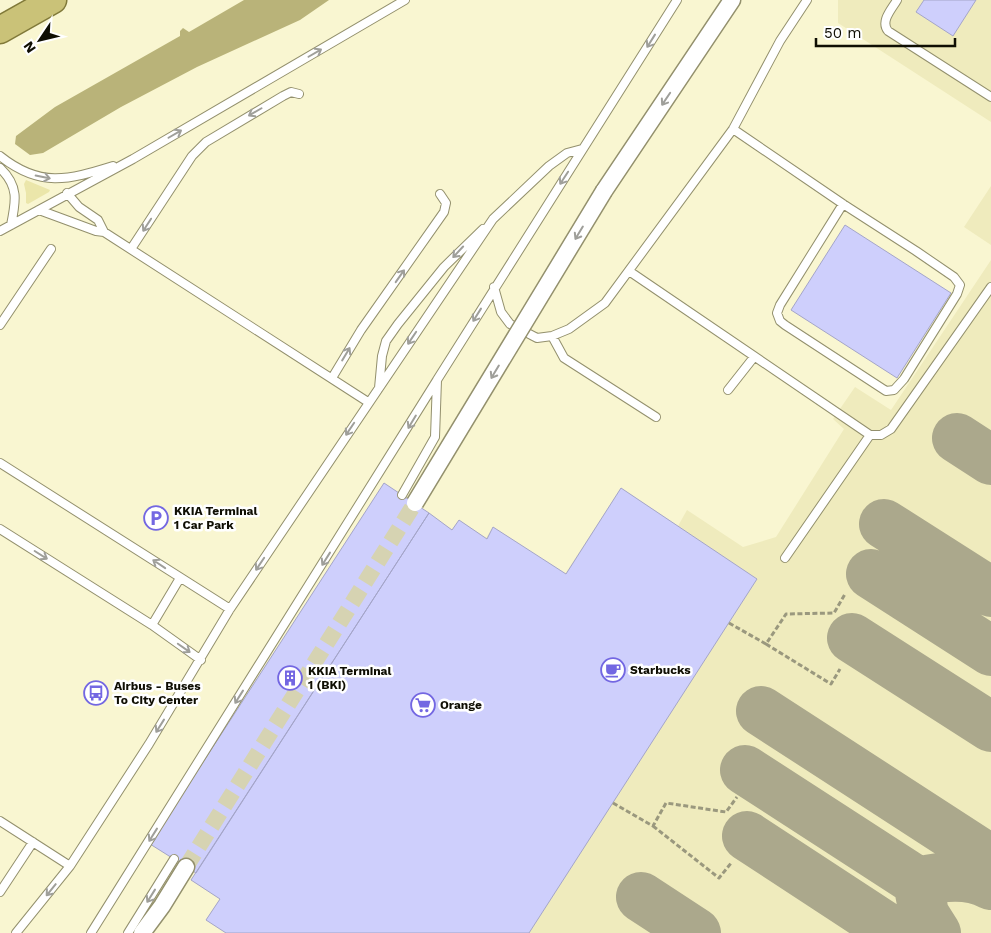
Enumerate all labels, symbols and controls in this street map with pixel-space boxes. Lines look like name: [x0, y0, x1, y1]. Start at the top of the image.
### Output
north arrow: [15, 15, 65, 65]
scale bar: [816, 15, 955, 47]
text: 50 m: [824, 24, 861, 42]
one-way arrow: [646, 34, 656, 48]
text: N: [20, 39, 39, 56]
one-way arrow: [308, 47, 322, 57]
one-way arrow: [661, 92, 671, 106]
one-way arrow: [249, 107, 263, 117]
one-way arrow: [167, 129, 181, 139]
one-way arrow: [559, 171, 569, 185]
one-way arrow: [35, 173, 51, 182]
one-way arrow: [141, 217, 151, 231]
one-way arrow: [574, 225, 584, 239]
one-way arrow: [452, 246, 464, 259]
one-way arrow: [395, 270, 405, 284]
one-way arrow: [471, 308, 481, 322]
one-way arrow: [407, 331, 418, 345]
one-way arrow: [342, 348, 352, 362]
one-way arrow: [489, 364, 499, 378]
one-way arrow: [407, 414, 417, 428]
one-way arrow: [345, 422, 355, 436]
place label: KKIA Terminal 1 Car Park: [174, 504, 258, 532]
parking icon: KKIA Terminal 1 Car Park: [143, 505, 169, 531]
one-way arrow: [34, 550, 48, 560]
one-way arrow: [320, 552, 330, 566]
one-way arrow: [255, 557, 265, 571]
one-way arrow: [153, 559, 167, 569]
one-way arrow: [177, 643, 191, 653]
cafe icon: Starbucks: [600, 657, 626, 683]
place label: Starbucks: [630, 663, 691, 677]
place label: KKIA Terminal 1 (BKI): [308, 664, 392, 692]
building icon: KKIA Terminal 1 (BKI): [277, 665, 303, 691]
place label: Airbus - Buses To City Center: [114, 679, 201, 707]
bus stop icon: Airbus - Buses To City Center: [83, 680, 109, 706]
one-way arrow: [234, 690, 244, 704]
supermarket icon: Orange: [410, 692, 436, 718]
place label: Orange: [440, 698, 482, 712]
one-way arrow: [155, 718, 165, 732]
one-way arrow: [147, 827, 157, 841]
one-way arrow: [45, 883, 56, 896]
one-way arrow: [145, 889, 156, 903]

